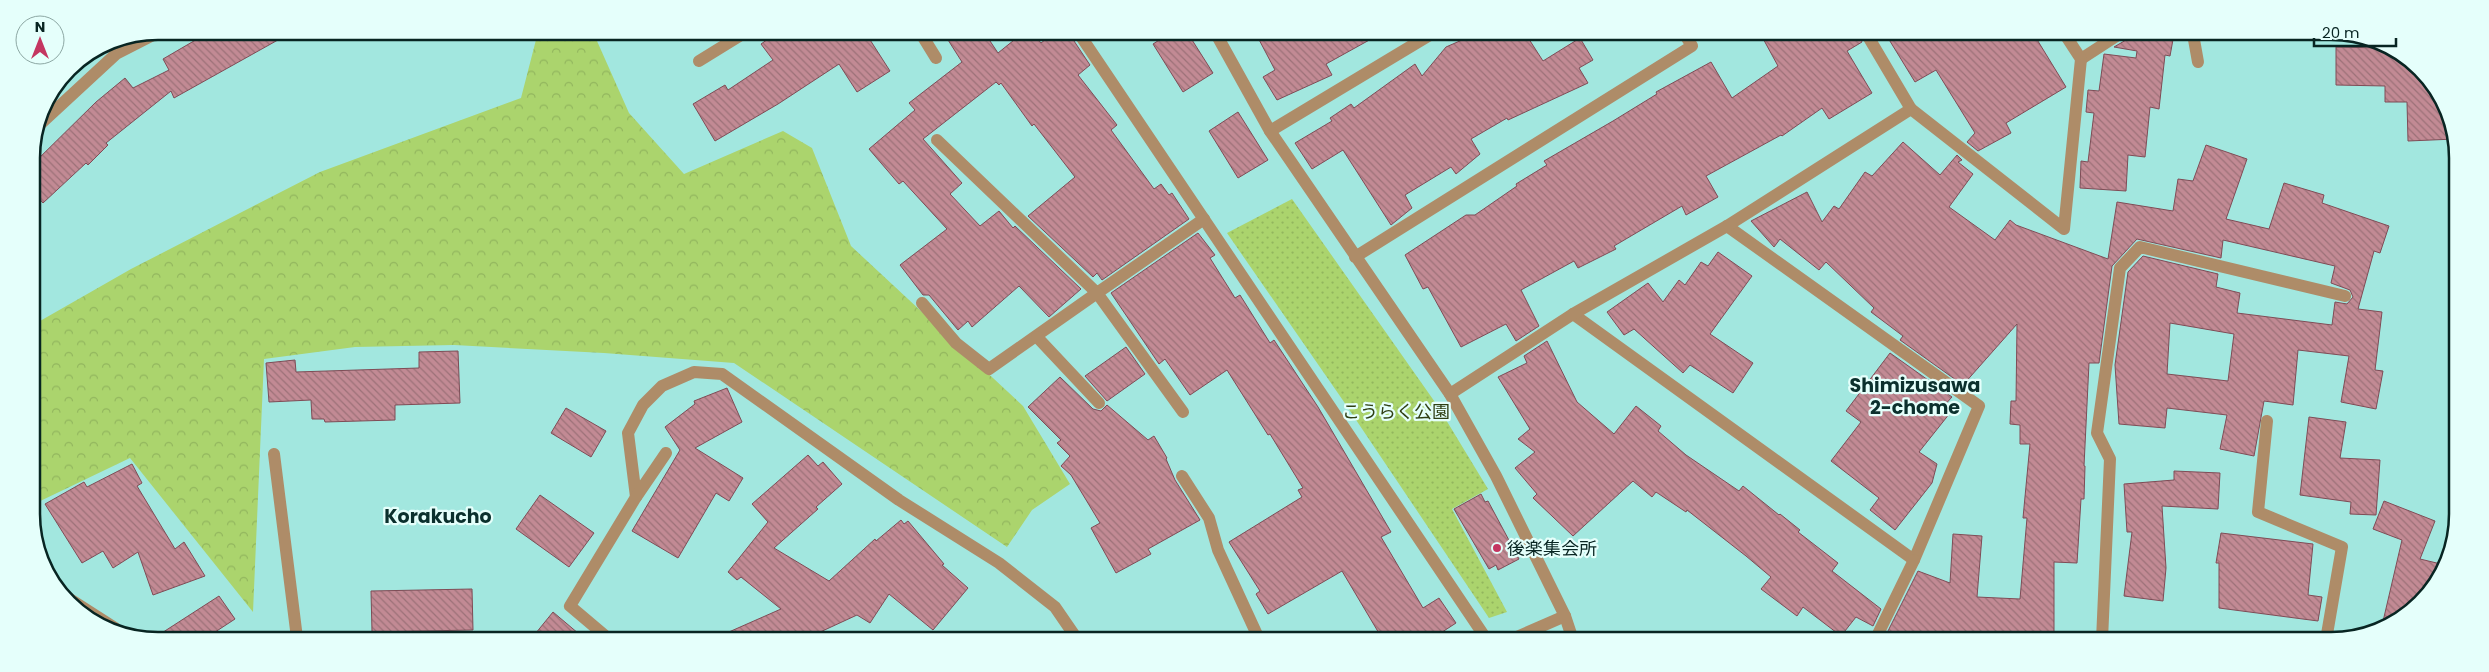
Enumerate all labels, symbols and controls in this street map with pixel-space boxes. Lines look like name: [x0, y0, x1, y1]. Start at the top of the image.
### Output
north arrow: [15, 15, 65, 65]
scale bar: [2314, 15, 2396, 47]
text: N: [35, 17, 45, 37]
text: 20 m: [2322, 22, 2360, 43]
district label: Shimizusawa 2-chome: [1850, 372, 1980, 421]
park label: こうらく公園: [1342, 399, 1450, 424]
district label: Korakucho: [384, 503, 492, 530]
place label: 後楽集会所: [1507, 536, 1597, 561]
marker: 後楽集会所: [1491, 542, 1503, 554]

